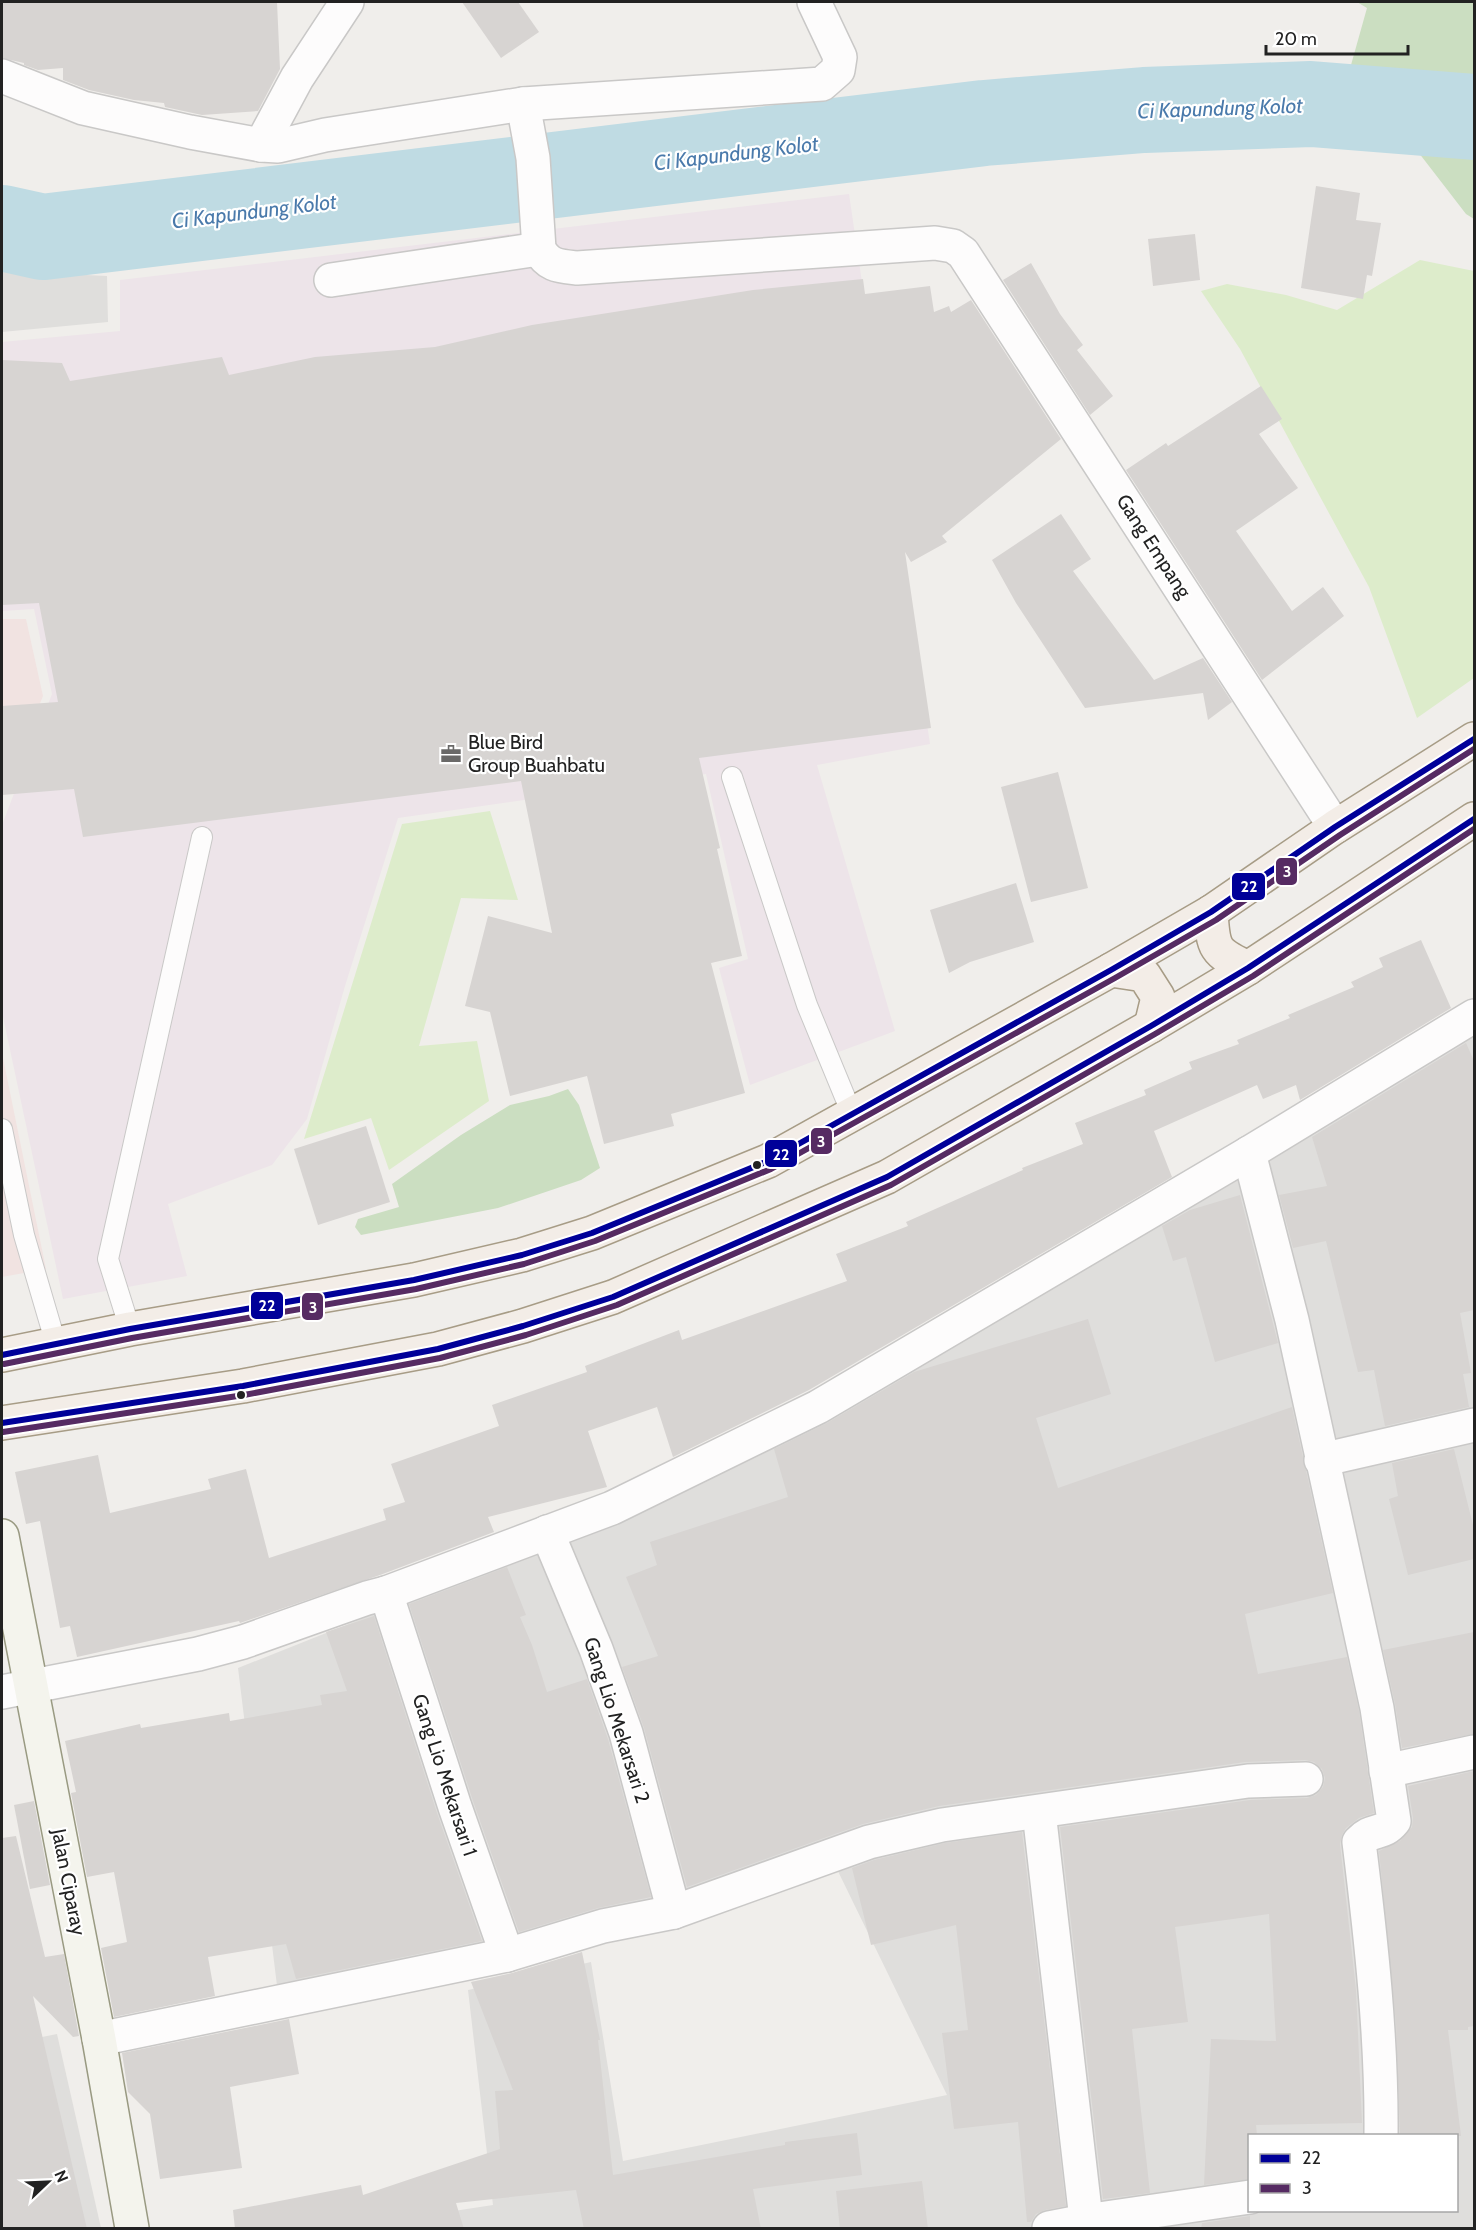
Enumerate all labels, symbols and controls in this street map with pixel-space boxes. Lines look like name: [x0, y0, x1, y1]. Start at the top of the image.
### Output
scale bar: [1266, 18, 1408, 56]
text: 20 m: [1275, 28, 1317, 50]
water label: Ci Kapundung Kolot: [1137, 93, 1304, 123]
water label: Ci Kapundung Kolot: [652, 130, 820, 175]
water label: Ci Kapundung Kolot: [170, 188, 338, 233]
street label: Gang Empang: [1112, 490, 1197, 603]
place label: Blue Bird Group Buahbatu: [468, 730, 605, 777]
office icon: Blue Bird Group Buahbatu: [439, 742, 463, 766]
line badge: 3: [1275, 857, 1298, 886]
text: 3: [1283, 862, 1291, 881]
line badge: 22: [1231, 872, 1266, 901]
text: 22: [1241, 877, 1257, 896]
line badge: 3: [810, 1127, 833, 1155]
text: 3: [817, 1132, 825, 1151]
line badge: 22: [764, 1139, 798, 1168]
text: 22: [773, 1145, 789, 1164]
unlabelled marker: [751, 1159, 763, 1171]
line badge: 22: [250, 1291, 284, 1320]
line badge: 3: [301, 1292, 324, 1321]
text: 22: [259, 1296, 275, 1315]
text: 3: [309, 1298, 317, 1317]
unlabelled marker: [235, 1389, 247, 1401]
street label: Gang Lio Mekarsari 2: [579, 1634, 655, 1806]
street label: Gang Lio Mekarsari 1: [407, 1691, 483, 1859]
street label: Jalan Ciparay: [47, 1826, 91, 1937]
legend: [1248, 2134, 1458, 2212]
text: 22: [1302, 2147, 1321, 2169]
north arrow: [18, 2152, 78, 2212]
text: N: [50, 2167, 72, 2185]
text: 3: [1302, 2177, 1312, 2199]

